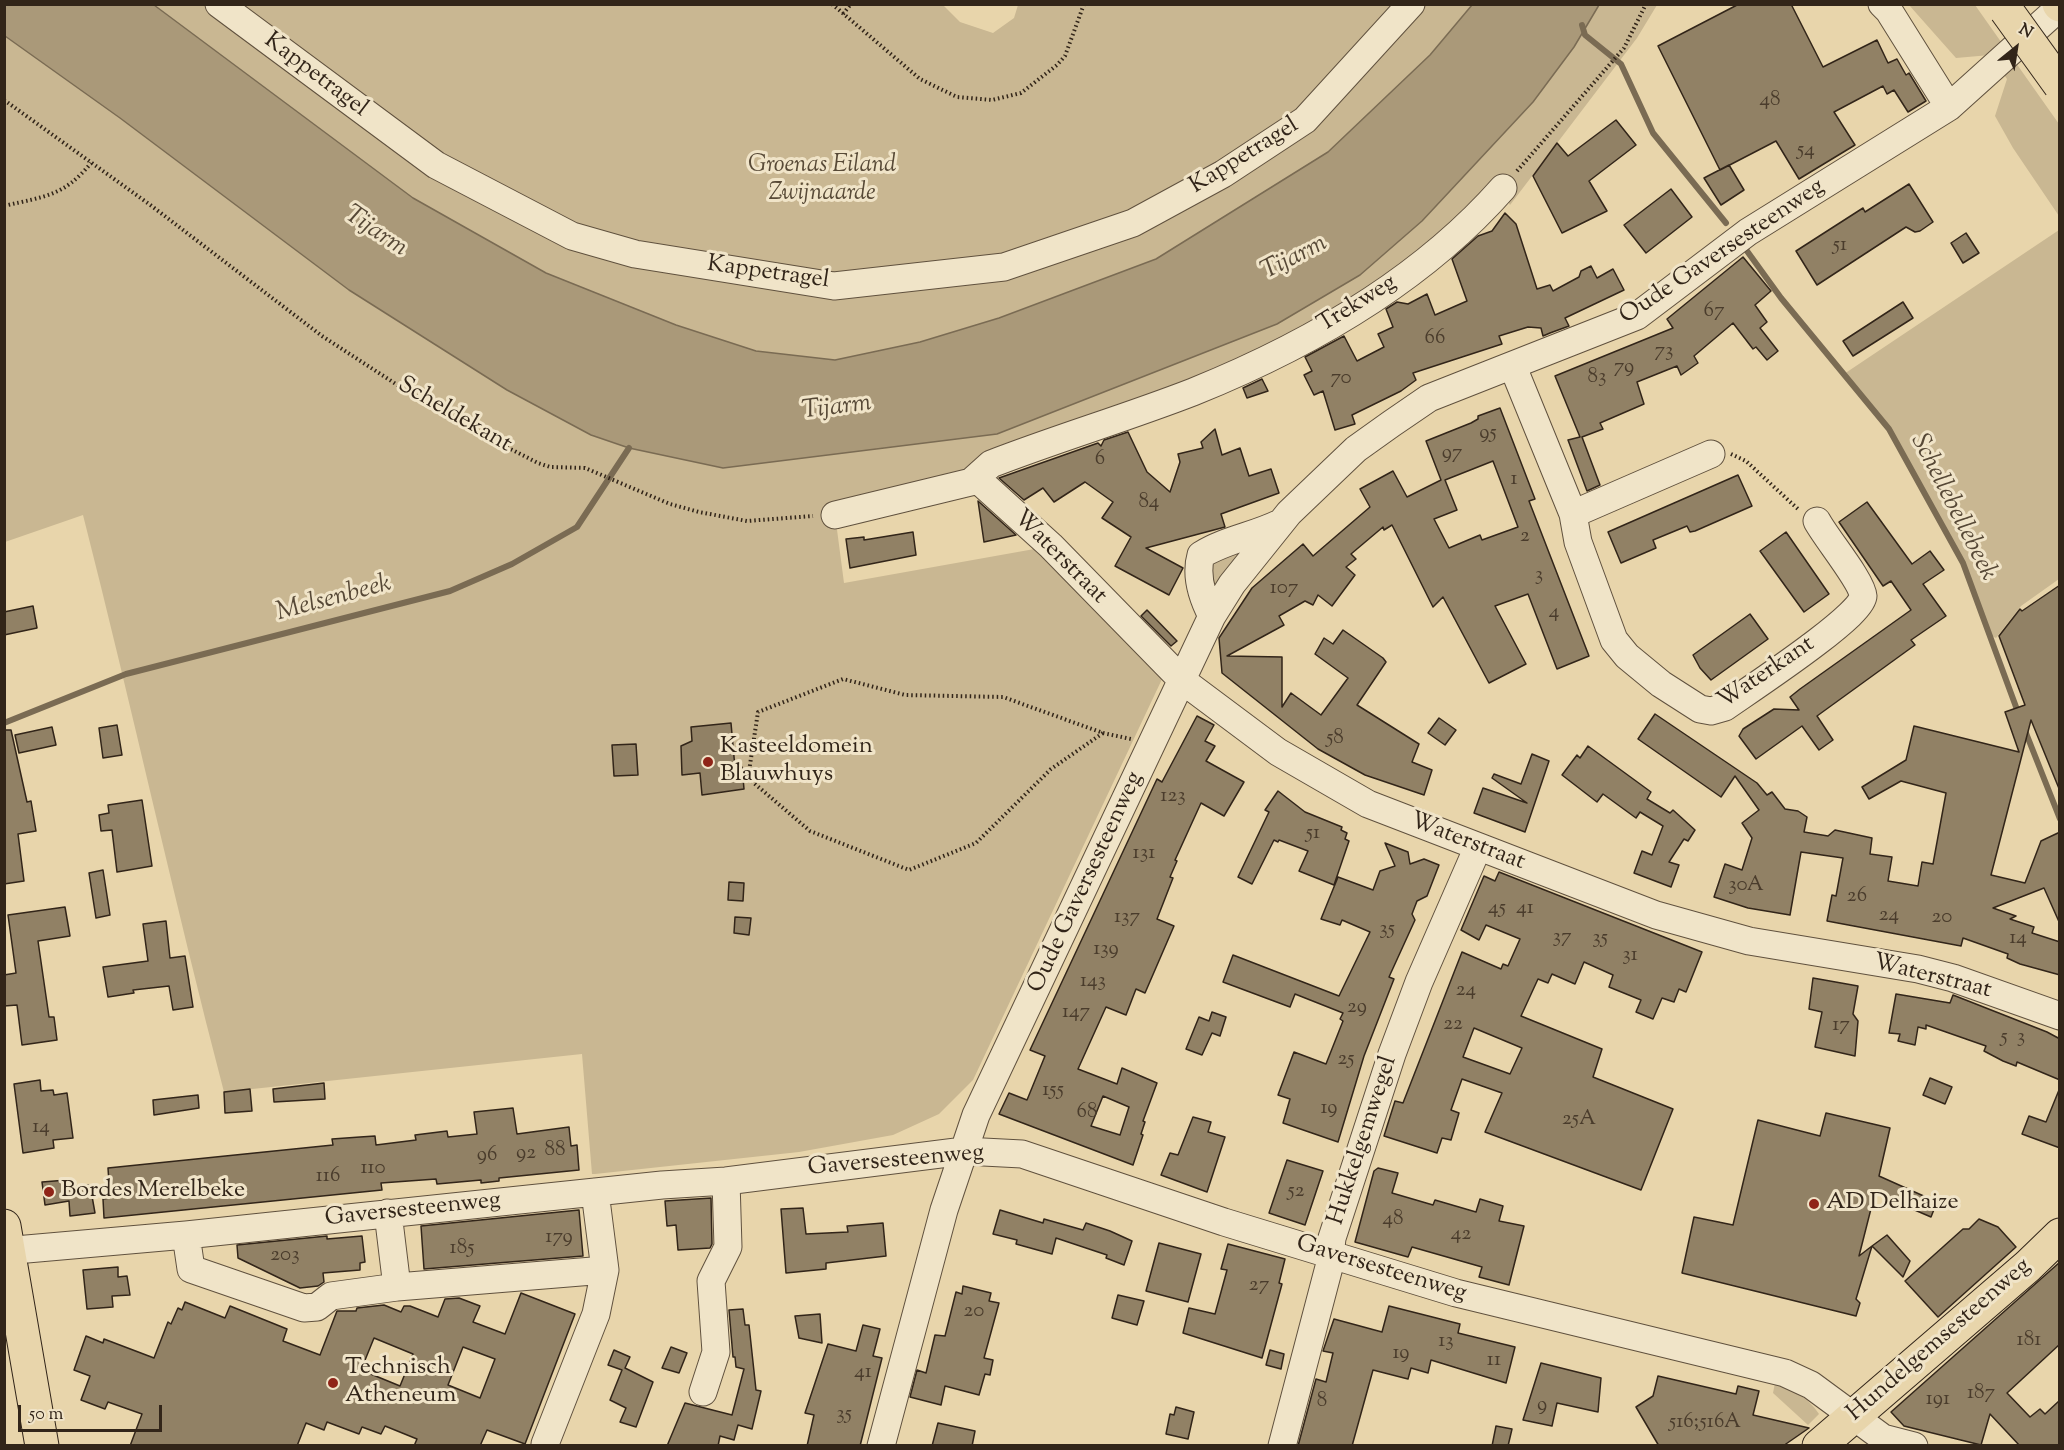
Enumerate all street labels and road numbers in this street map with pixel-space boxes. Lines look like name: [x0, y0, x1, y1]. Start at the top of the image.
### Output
street label: Kappetragel: [257, 28, 373, 124]
street label: Kappetragel: [1185, 112, 1305, 202]
street label: Oude Gaversesteenweg: [1615, 174, 1831, 332]
street label: Kappetragel: [705, 251, 831, 297]
street label: Trekweg: [1313, 270, 1403, 340]
street label: Scheldekant: [392, 372, 516, 460]
street label: Waterstraat: [1006, 505, 1112, 611]
street label: Waterkant: [1713, 631, 1821, 717]
street label: Oude Gaversesteenweg: [1023, 768, 1151, 998]
street label: Waterstraat: [1405, 808, 1529, 878]
street label: Waterstraat: [1870, 949, 1994, 1007]
street label: Hukkelgemwegel: [1323, 1053, 1405, 1229]
street label: Gaversesteenweg: [807, 1140, 985, 1184]
street label: Gaversesteenweg: [324, 1187, 502, 1235]
street label: Gaversesteenweg: [1292, 1230, 1470, 1310]
street label: Hundelgemsesteenweg: [1842, 1253, 2038, 1429]

